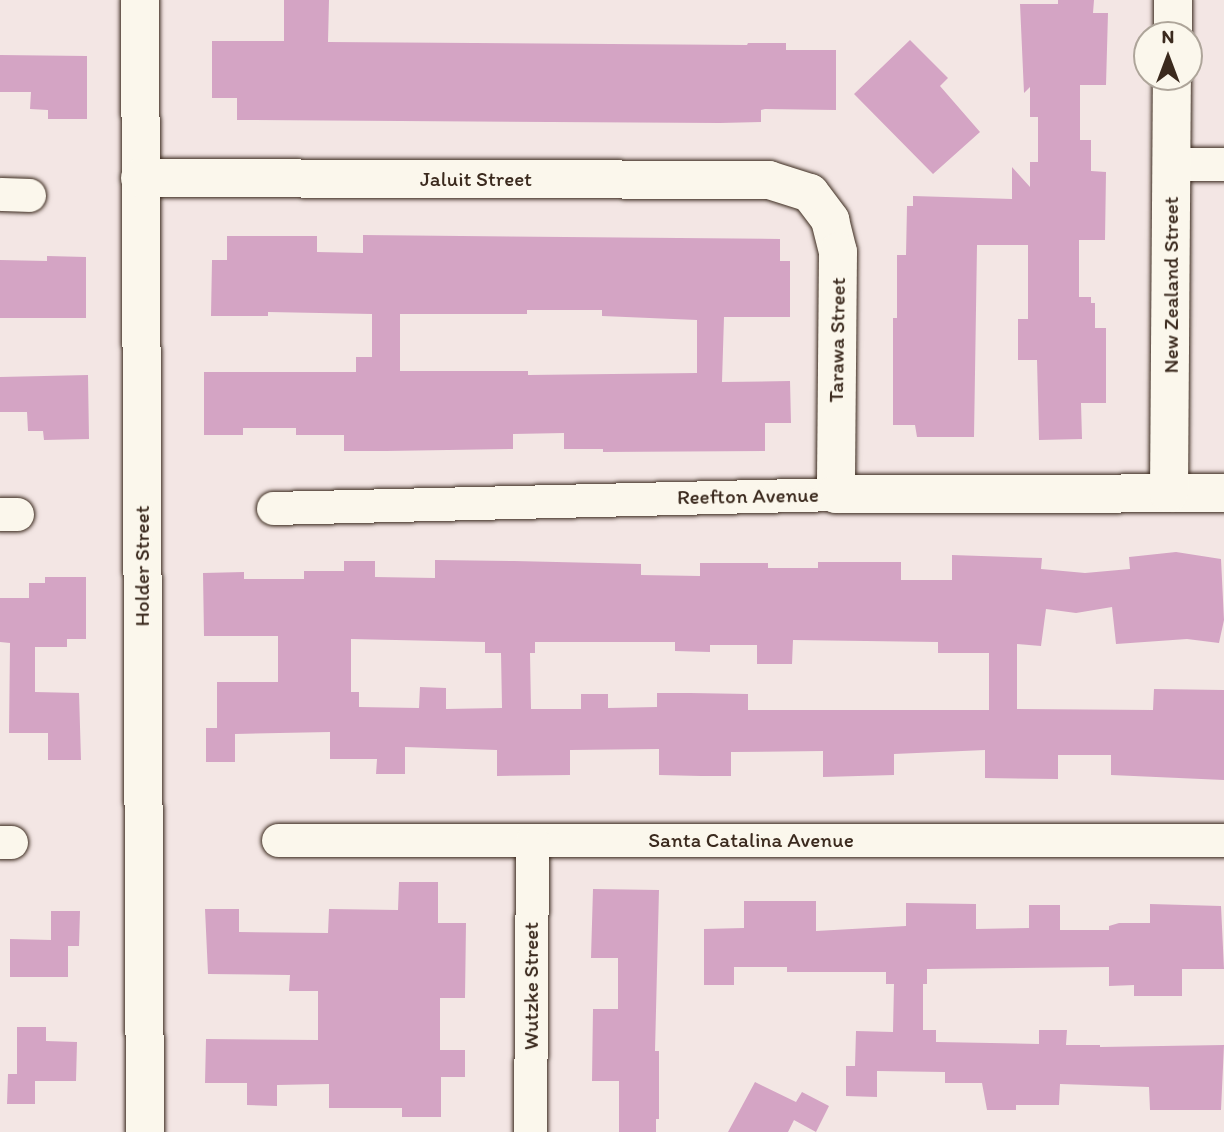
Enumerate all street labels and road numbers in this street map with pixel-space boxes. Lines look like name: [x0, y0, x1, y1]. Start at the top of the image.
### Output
street label: Jaluit Street: [420, 166, 532, 192]
street label: New Zealand Street: [1158, 197, 1184, 373]
street label: Tarawa Street: [823, 277, 851, 403]
street label: Reefton Avenue: [677, 482, 819, 510]
street label: Holder Street: [129, 505, 155, 627]
street label: Santa Catalina Avenue: [649, 827, 853, 853]
street label: Wutzke Street: [518, 922, 544, 1050]

